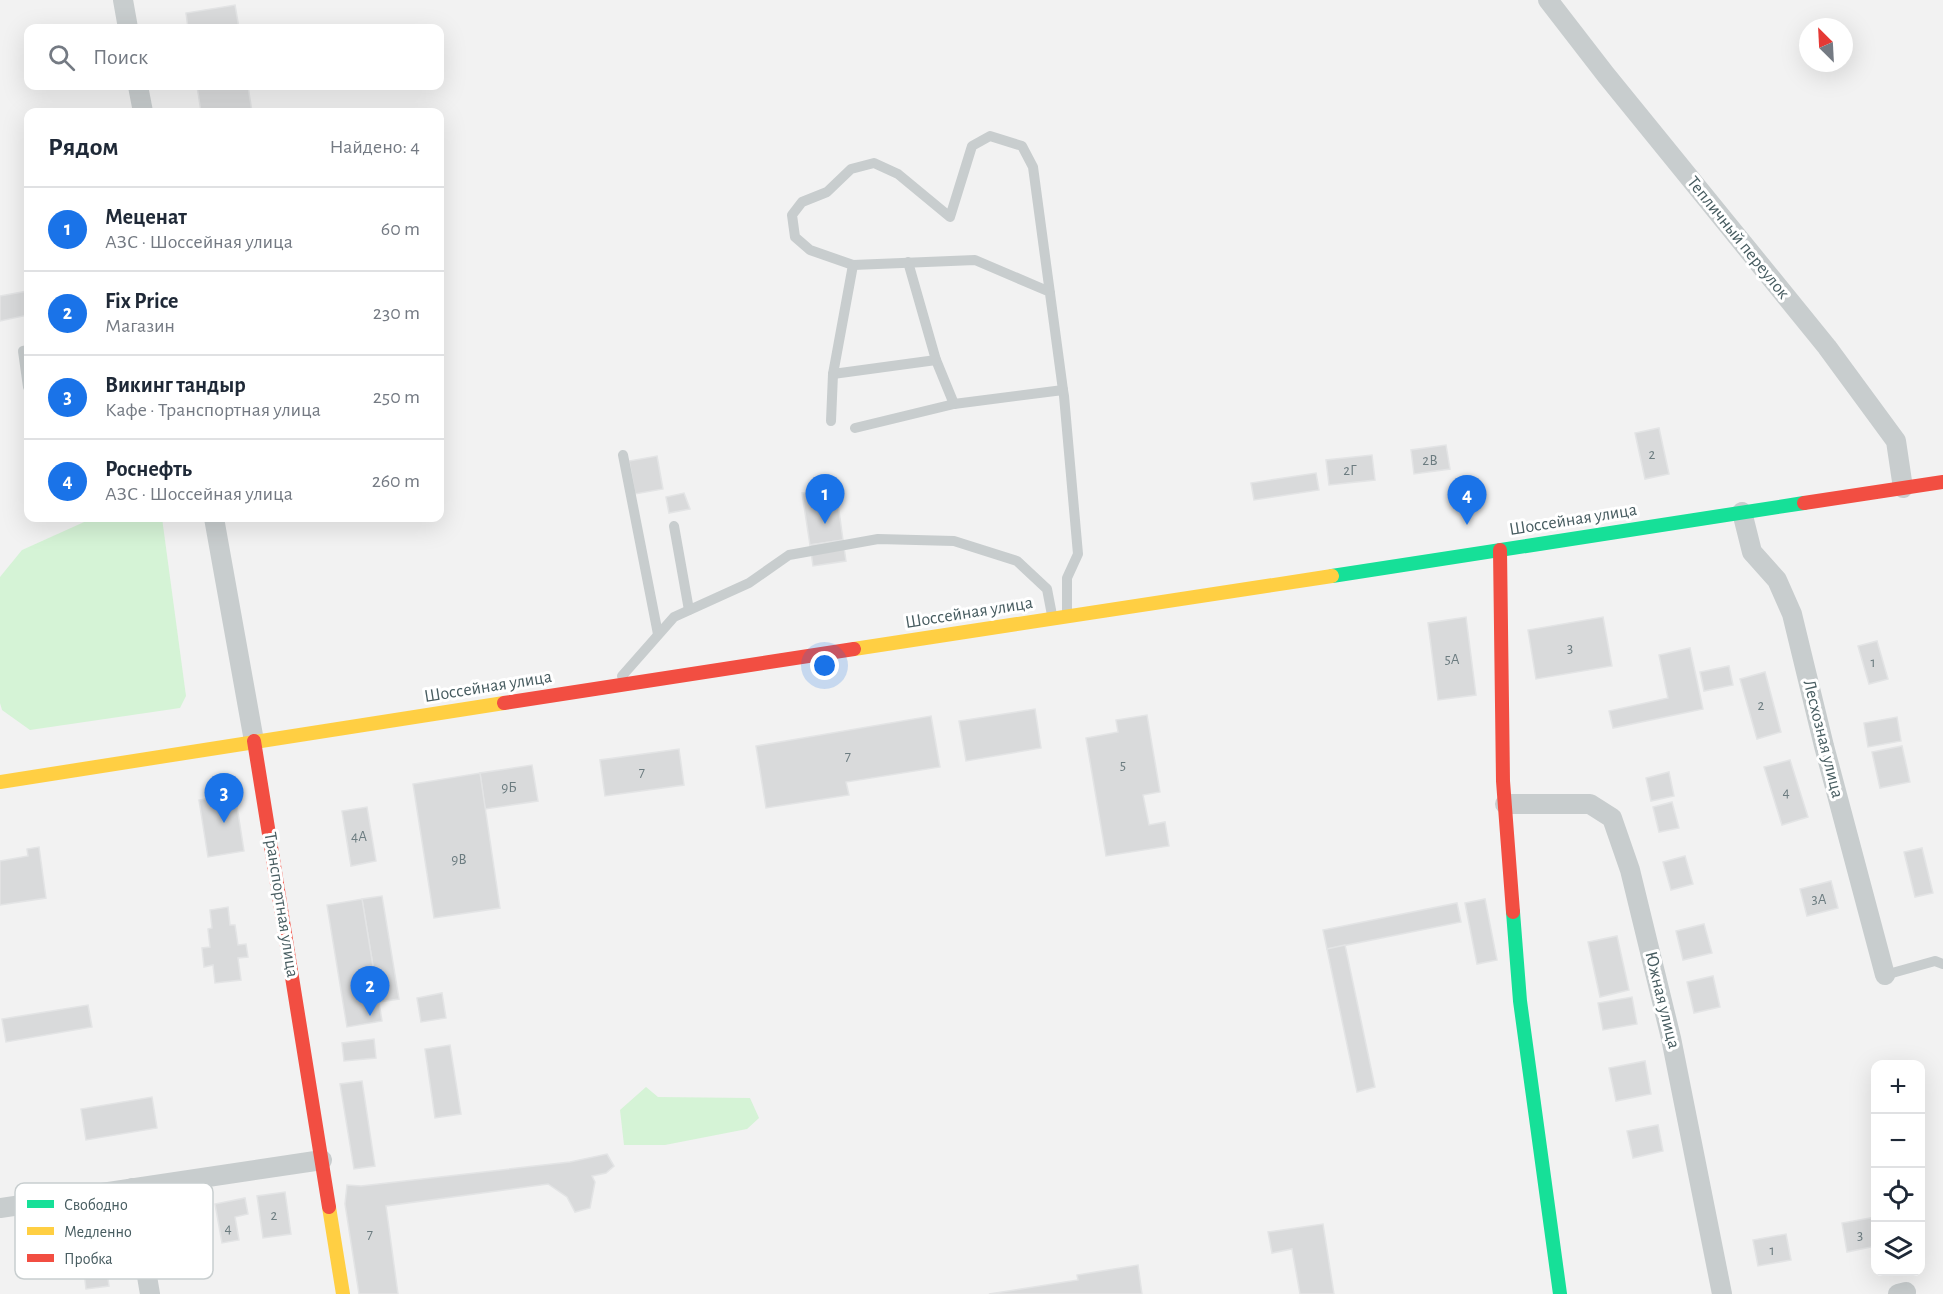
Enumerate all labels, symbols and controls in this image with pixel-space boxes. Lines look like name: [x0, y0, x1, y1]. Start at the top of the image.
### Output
north arrow: [1799, 18, 1853, 72]
search box: [24, 24, 444, 90]
icon: search: [45, 41, 78, 74]
text: Поиск: [93, 46, 148, 68]
text: Рядом: [48, 134, 119, 160]
text: Найдено: 4: [330, 137, 420, 157]
street label: Тепличный переулок: [1683, 174, 1793, 303]
text: Меценат: [105, 206, 187, 228]
text: 1: [64, 219, 71, 239]
text: 60 m: [381, 219, 420, 239]
text: АЗС · Шоссейная улица: [105, 232, 293, 252]
text: Fix Price: [105, 290, 179, 312]
text: 2: [63, 303, 72, 323]
text: 230 m: [373, 303, 420, 323]
text: Магазин: [105, 316, 175, 336]
text: Викинг тандыр: [105, 374, 246, 396]
text: 3: [63, 387, 72, 407]
text: 250 m: [373, 387, 420, 407]
text: Кафе · Транспортная улица: [105, 400, 321, 420]
house number: 2: [1649, 447, 1656, 462]
house number: 2В: [1422, 453, 1438, 468]
text: Роснефть: [105, 458, 192, 480]
house number: 2Г: [1343, 463, 1357, 478]
text: 4: [62, 471, 73, 491]
text: 260 m: [372, 471, 420, 491]
pin: 1: [806, 474, 844, 524]
pin: 4: [1448, 476, 1486, 525]
text: АЗС · Шоссейная улица: [105, 484, 293, 504]
street label: Шоссейная улица: [1508, 501, 1638, 539]
street label: Шоссейная улица: [904, 594, 1034, 632]
house number: 3: [1567, 641, 1573, 656]
your location: [810, 651, 839, 680]
house number: 5А: [1444, 652, 1460, 667]
house number: 1: [1870, 655, 1876, 670]
street label: Шоссейная улица: [423, 668, 553, 706]
street label: Лесхозная улица: [1800, 678, 1846, 800]
house number: 2: [1758, 698, 1765, 713]
house number: 7: [845, 749, 851, 764]
house number: 5: [1120, 758, 1126, 773]
house number: 7: [639, 765, 645, 780]
pin: 3: [204, 774, 244, 823]
house number: 9Б: [501, 780, 517, 795]
house number: 4: [1782, 785, 1790, 800]
house number: 4А: [351, 829, 367, 844]
street label: Транспортная улица: [261, 831, 301, 979]
house number: 9В: [451, 852, 467, 867]
house number: 3А: [1811, 892, 1827, 907]
street label: Южная улица: [1641, 950, 1683, 1050]
pin: 2: [350, 966, 389, 1016]
map controls: [1871, 1060, 1925, 1276]
button: +: [1871, 1060, 1925, 1114]
button: −: [1871, 1114, 1925, 1168]
button: locate: [1871, 1168, 1925, 1222]
legend: [15, 1183, 213, 1279]
text: Свободно: [64, 1197, 128, 1213]
house number: 2: [271, 1208, 278, 1223]
house number: 4: [224, 1221, 232, 1236]
button: layers: [1871, 1222, 1925, 1276]
text: Медленно: [64, 1224, 132, 1240]
house number: 7: [367, 1227, 373, 1242]
house number: 3: [1857, 1228, 1863, 1243]
house number: 1: [1769, 1243, 1775, 1258]
text: Пробка: [64, 1251, 113, 1267]

